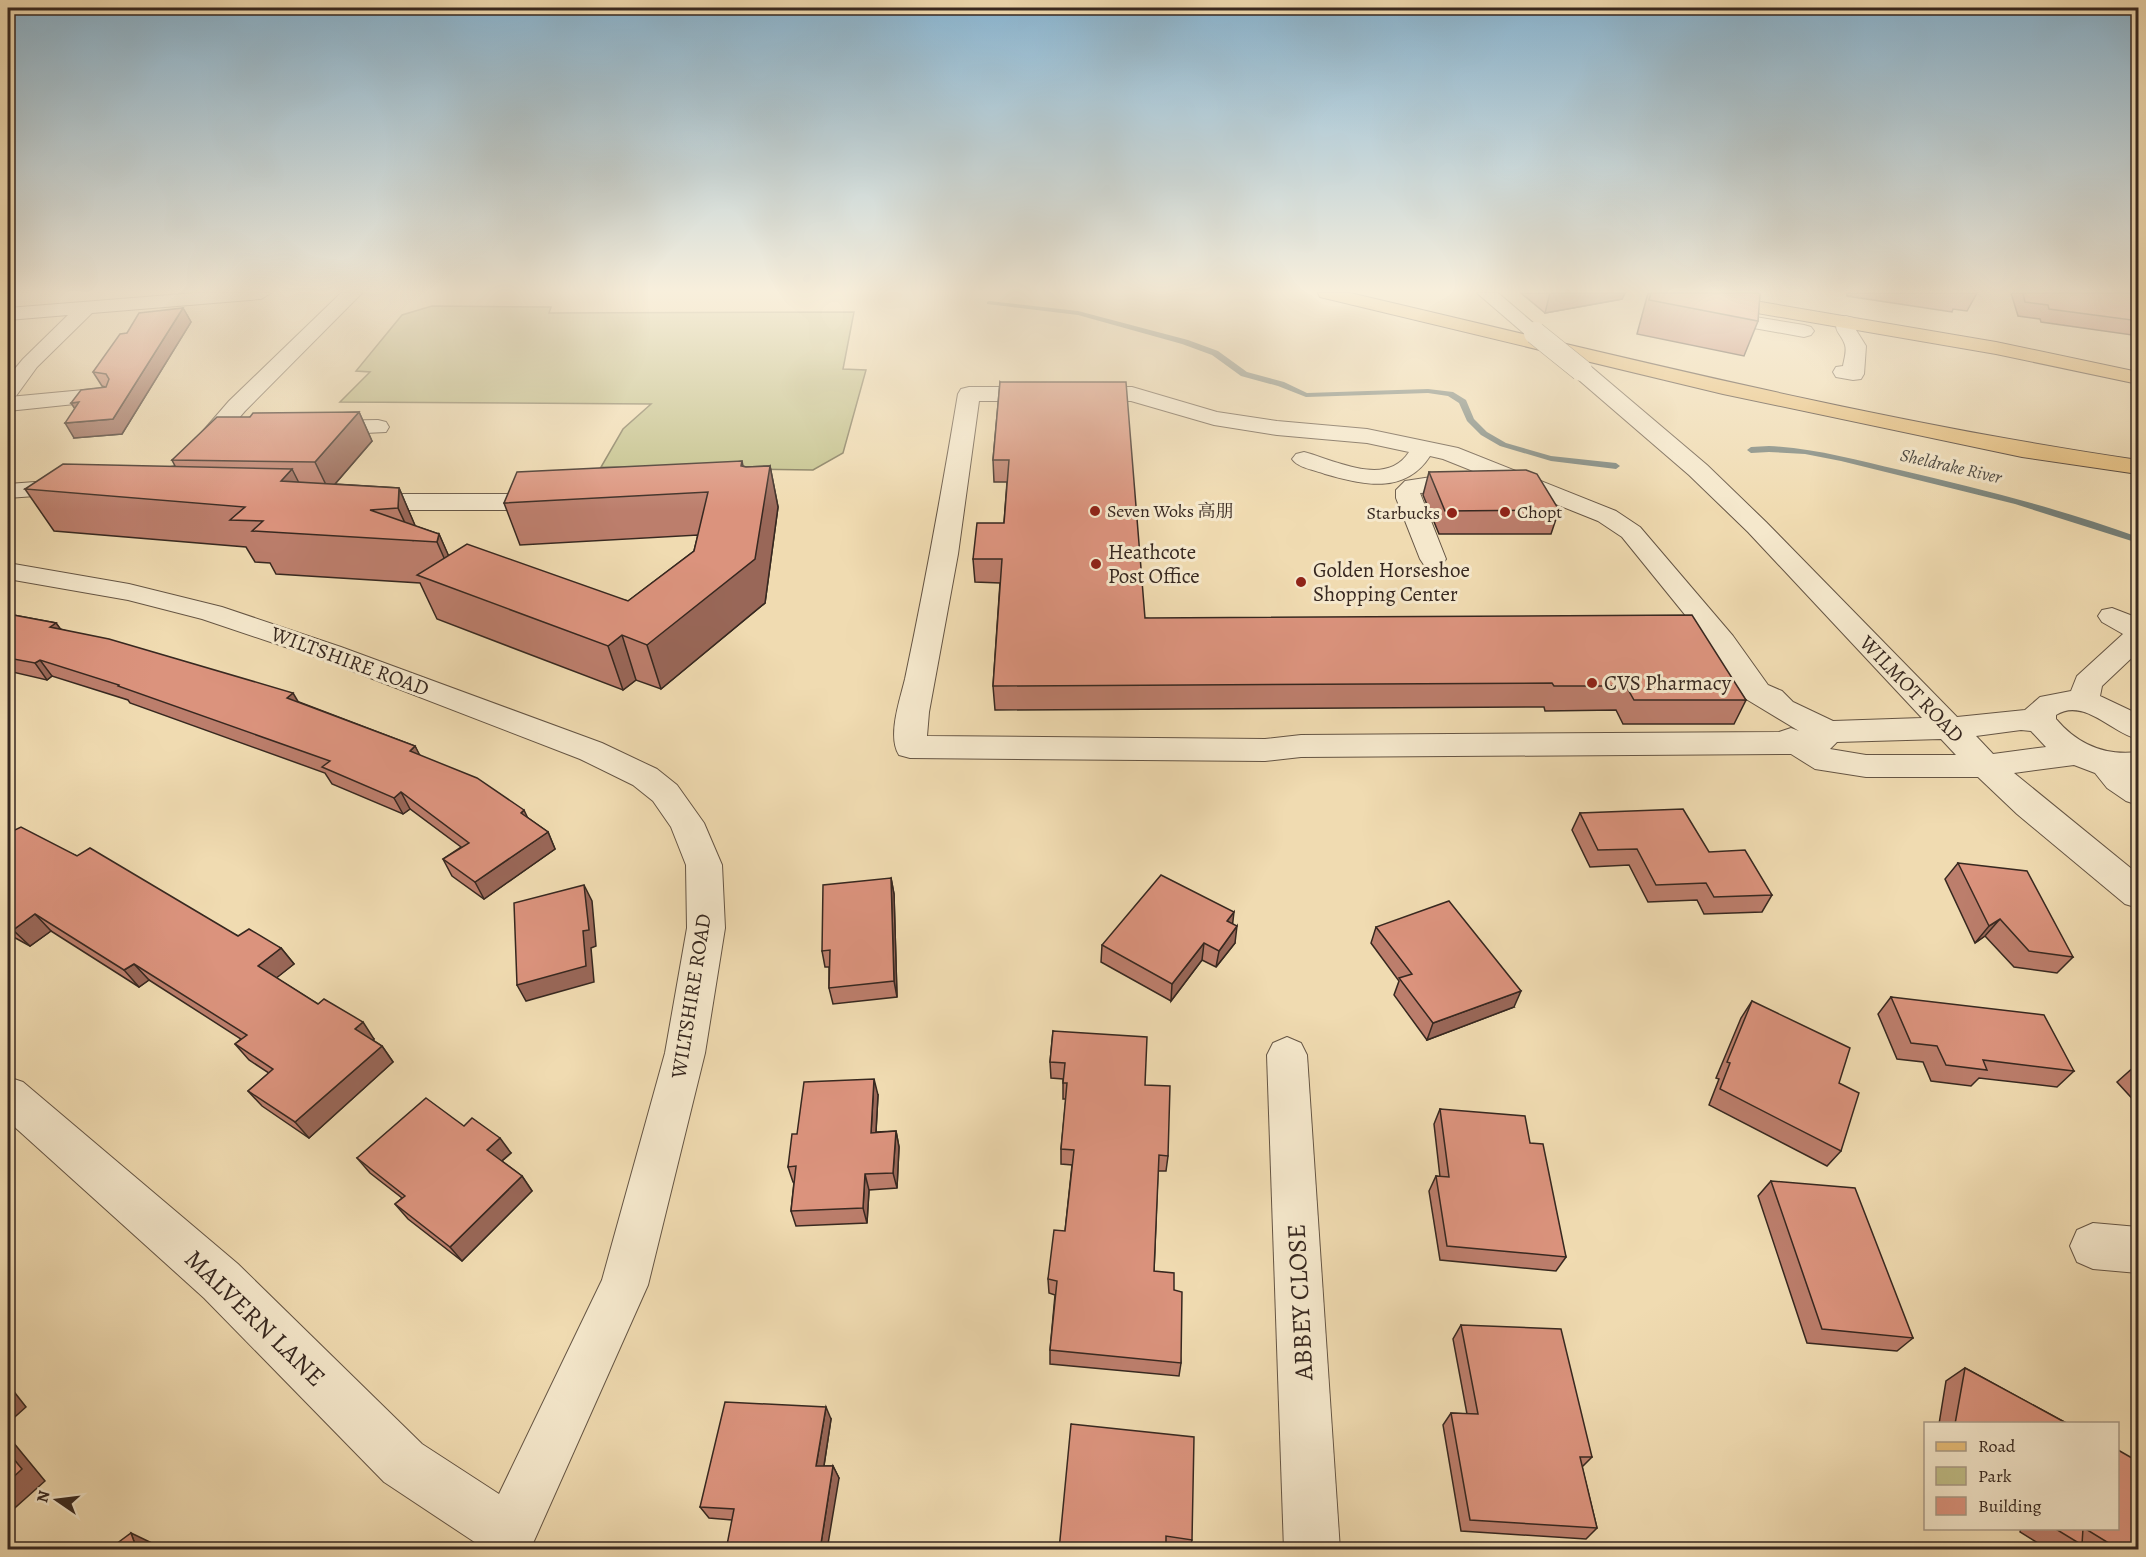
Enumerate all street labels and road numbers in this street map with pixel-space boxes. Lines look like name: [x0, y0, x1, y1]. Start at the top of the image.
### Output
street label: WILTSHIRE ROAD: [266, 619, 433, 703]
street label: WILMOT ROAD: [1853, 628, 1970, 749]
street label: WILTSHIRE ROAD: [664, 912, 718, 1081]
street label: ABBEY CLOSE: [1278, 1223, 1322, 1382]
street label: MALVERN LANE: [177, 1242, 333, 1394]

